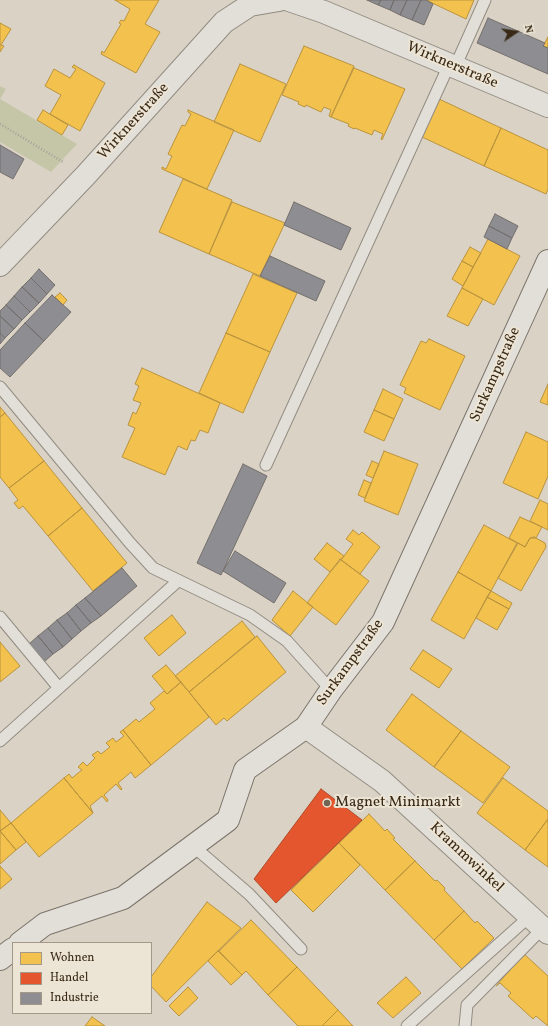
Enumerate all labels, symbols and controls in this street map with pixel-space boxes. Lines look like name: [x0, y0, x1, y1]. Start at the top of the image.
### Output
north arrow: [496, 12, 536, 52]
text: N: [520, 24, 536, 35]
street label: Wirknerstraße: [404, 39, 500, 93]
street label: Wirknerstraße: [95, 80, 173, 164]
street label: Surkampstraße: [467, 325, 525, 425]
street label: Surkampstraße: [314, 616, 388, 710]
place label: Magnet Minimarkt: [335, 794, 461, 812]
marker: Magnet Minimarkt: [322, 798, 332, 808]
street label: Krammwinkel: [425, 819, 507, 897]
legend: [12, 942, 152, 1014]
text: Wohnen: [50, 950, 95, 966]
text: Handel: [50, 970, 88, 986]
text: Industrie: [50, 990, 99, 1006]

